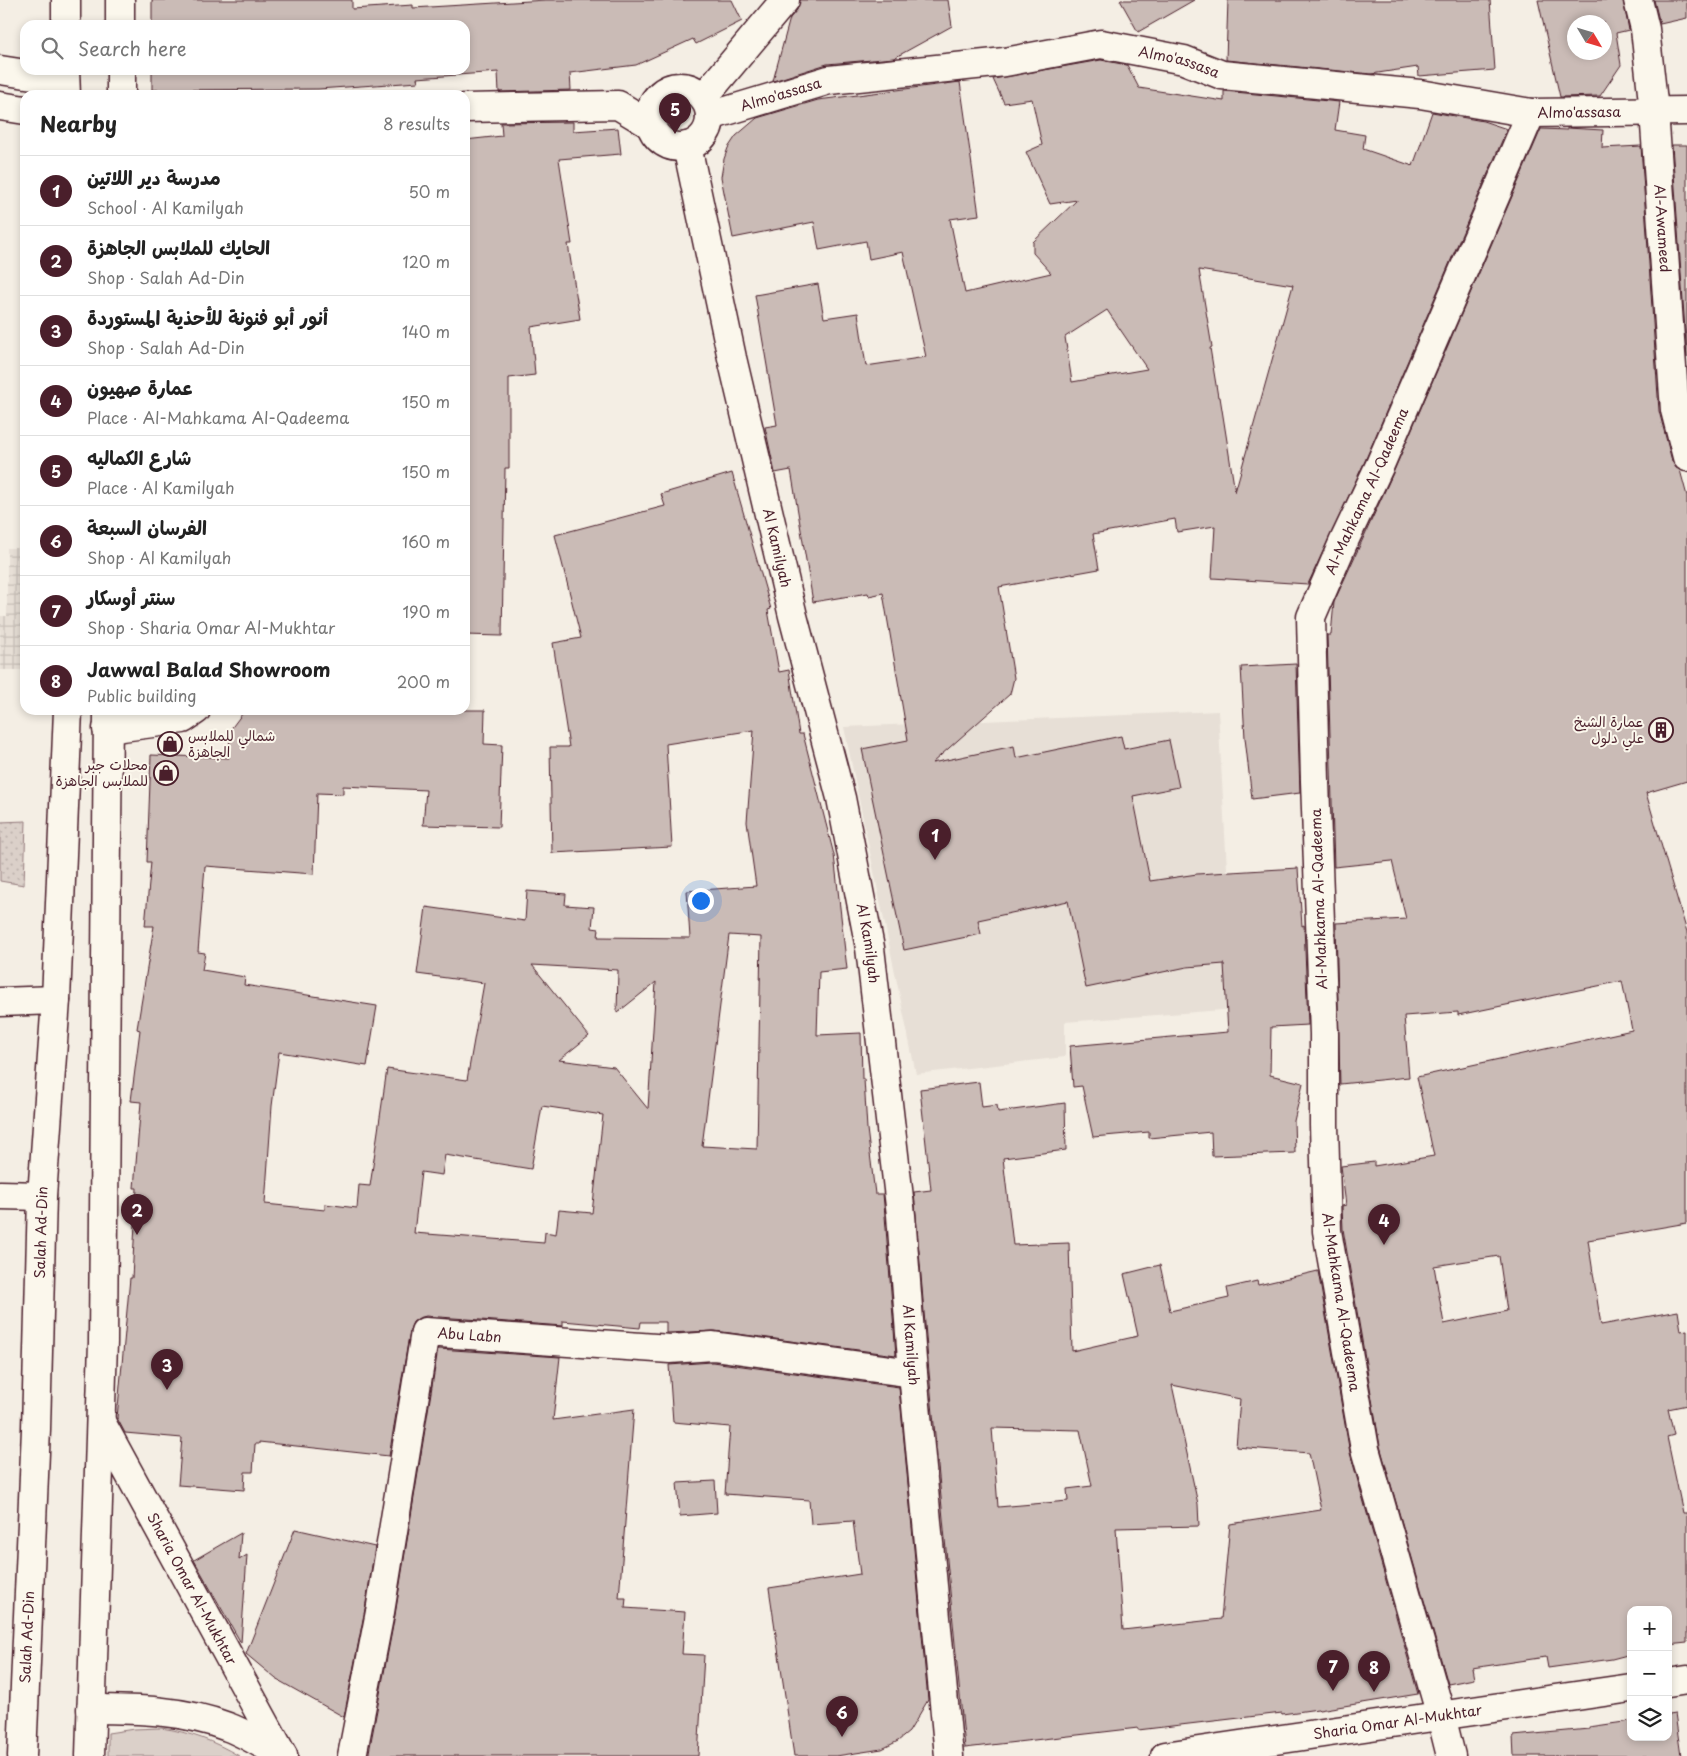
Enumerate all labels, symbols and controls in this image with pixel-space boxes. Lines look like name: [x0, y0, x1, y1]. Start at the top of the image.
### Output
north arrow: [1567, 15, 1612, 60]
search box: [20, 20, 470, 75]
icon: search: [38, 34, 66, 62]
text: Search here: [78, 34, 187, 62]
street label: Almo'assasa: [1137, 40, 1223, 83]
street label: Almo'assasa: [738, 72, 824, 116]
pin: 5: [659, 93, 691, 134]
street label: Almo'assasa: [1537, 101, 1621, 123]
text: Nearby: [40, 107, 117, 139]
text: 8 results: [383, 111, 450, 135]
text: مدرسة دير اللاتين: [87, 163, 221, 191]
text: 1: [52, 179, 60, 203]
text: 50 m: [409, 179, 450, 203]
street label: Al-Awameed: [1649, 184, 1676, 273]
text: School · Al Kamilyah: [87, 195, 244, 219]
text: الحايك للملابس الجاهزة: [87, 233, 270, 261]
text: 2: [50, 249, 62, 273]
text: 120 m: [403, 249, 450, 273]
text: Shop · Salah Ad-Din: [87, 265, 245, 289]
text: أنور أبو فنونة للأحذية المستوردة: [87, 303, 328, 331]
text: 3: [51, 319, 61, 343]
text: 140 m: [402, 319, 450, 343]
text: Shop · Salah Ad-Din: [87, 335, 245, 359]
text: عمارة صهيون: [87, 373, 194, 401]
text: 4: [51, 389, 61, 413]
text: 150 m: [402, 389, 450, 413]
street label: Al-Mahkama Al-Qadeema: [1320, 404, 1413, 578]
text: Place · Al-Mahkama Al-Qadeema: [87, 405, 349, 429]
text: شارع الكماليه: [87, 443, 191, 471]
text: 5: [51, 459, 61, 483]
text: 150 m: [402, 459, 450, 483]
text: Place · Al Kamilyah: [87, 475, 235, 499]
street label: Al Kamilyah: [758, 506, 797, 590]
text: الفرسان السبعة: [87, 513, 207, 541]
text: 6: [50, 529, 62, 553]
text: 160 m: [402, 529, 450, 553]
text: Shop · Al Kamilyah: [87, 545, 231, 569]
text: سنتر أوسكار: [87, 583, 175, 611]
text: 7: [51, 599, 61, 623]
text: 190 m: [402, 599, 450, 623]
text: Shop · Sharia Omar Al-Mukhtar: [87, 615, 335, 639]
text: Jawwal Balad Showroom: [87, 655, 330, 683]
text: 8: [51, 669, 61, 693]
text: 200 m: [397, 669, 450, 693]
text: Public building: [87, 683, 197, 707]
place label: عمارة الشيخ علي دلول: [1574, 711, 1644, 751]
building icon: عمارة الشيخ علي دلول: [1648, 717, 1674, 743]
place label: شمالي للملابس الجاهزة: [188, 725, 275, 762]
shop icon: شمالي للملابس الجاهزة: [157, 731, 183, 757]
place label: محلات جبر للملابس الجاهزة: [55, 754, 148, 791]
shop icon: محلات جبر للملابس الجاهزة: [153, 760, 179, 786]
street label: Al-Mahkama Al-Qadeema: [1305, 808, 1332, 990]
pin: 1: [919, 819, 951, 860]
your location: [688, 888, 714, 914]
street label: Al Kamilyah: [852, 901, 885, 985]
street label: Salah Ad-Din: [29, 1185, 53, 1279]
pin: 2: [121, 1194, 153, 1235]
pin: 4: [1368, 1204, 1400, 1245]
street label: Al-Mahkama Al-Qadeema: [1317, 1211, 1366, 1393]
street label: Al Kamilyah: [898, 1304, 925, 1386]
street label: Abu Labn: [437, 1322, 502, 1347]
pin: 3: [151, 1349, 183, 1390]
street label: Sharia Omar Al-Mukhtar: [142, 1509, 243, 1669]
street label: Salah Ad-Din: [14, 1590, 39, 1684]
map controls: [1627, 1606, 1672, 1741]
button: +: [1627, 1606, 1672, 1651]
pin: 7: [1317, 1650, 1349, 1691]
pin: 8: [1358, 1651, 1390, 1692]
button: −: [1627, 1651, 1672, 1696]
pin: 6: [826, 1696, 858, 1737]
button: layers: [1627, 1696, 1672, 1741]
street label: Sharia Omar Al-Mukhtar: [1312, 1699, 1484, 1744]

